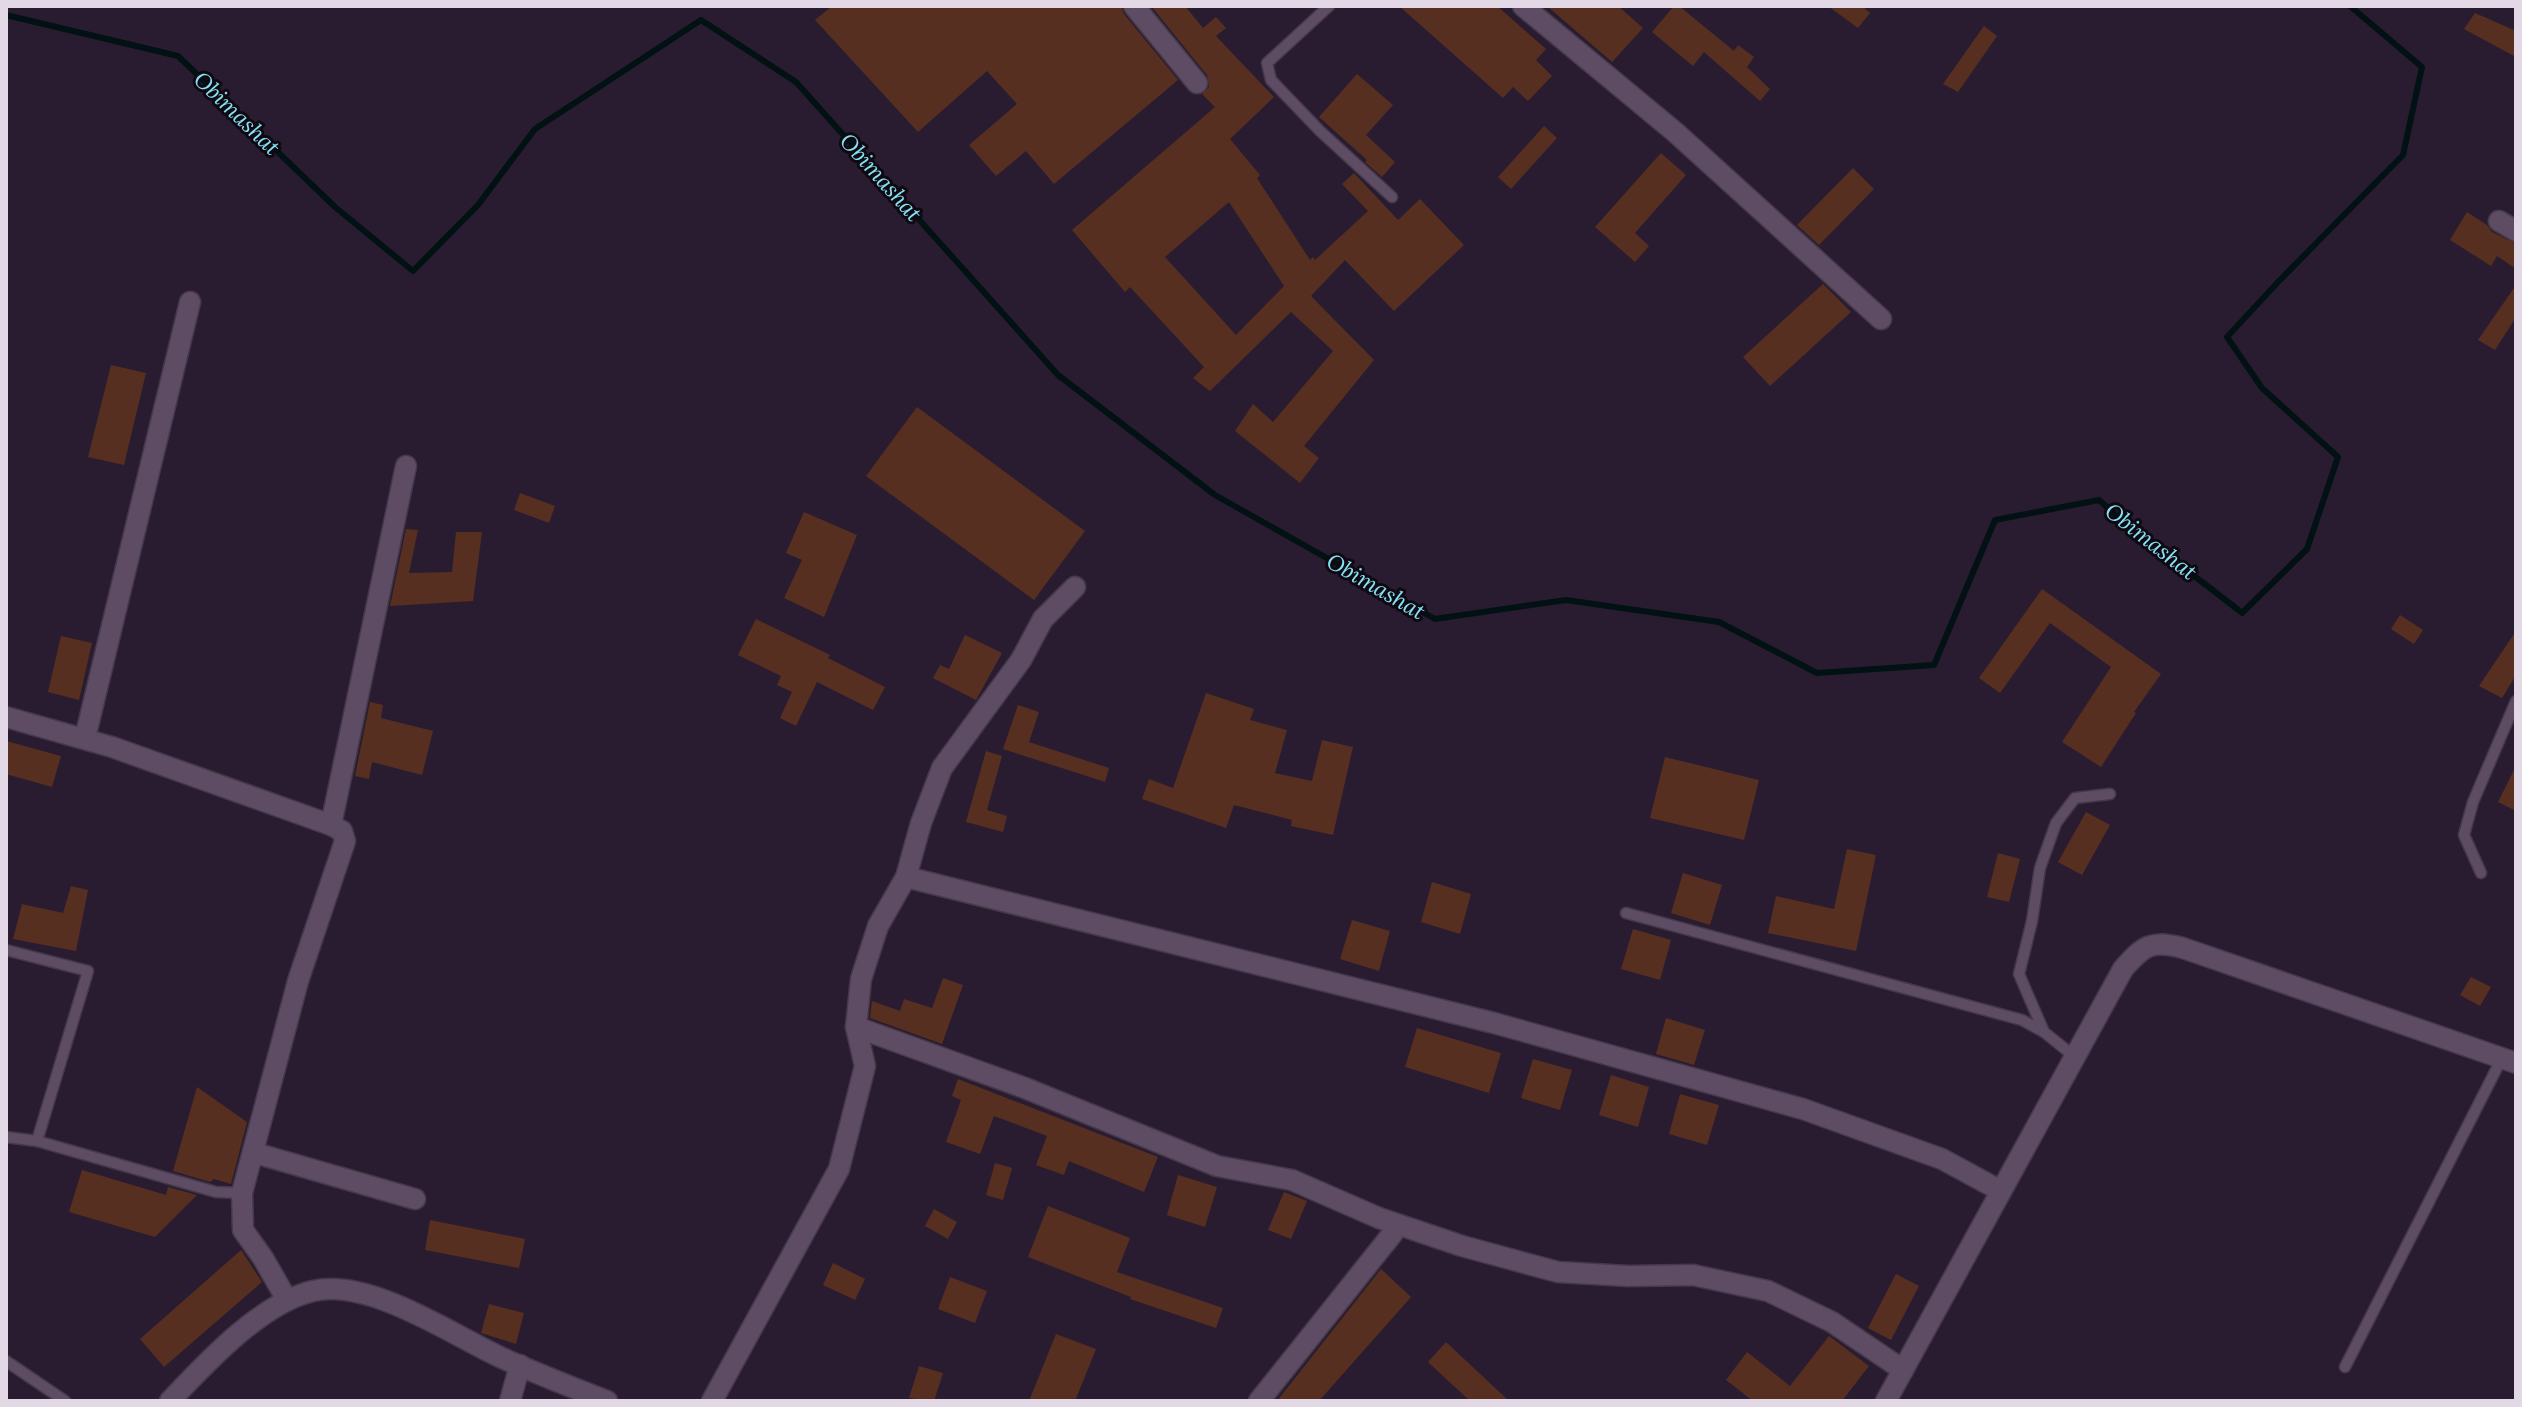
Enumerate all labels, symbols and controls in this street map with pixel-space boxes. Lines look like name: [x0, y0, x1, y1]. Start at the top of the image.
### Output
water label: Obimashat: [188, 65, 286, 161]
water label: Obimashat: [834, 127, 928, 227]
water label: Obimashat: [2099, 496, 2203, 586]
water label: Obimashat: [1322, 547, 1430, 625]

